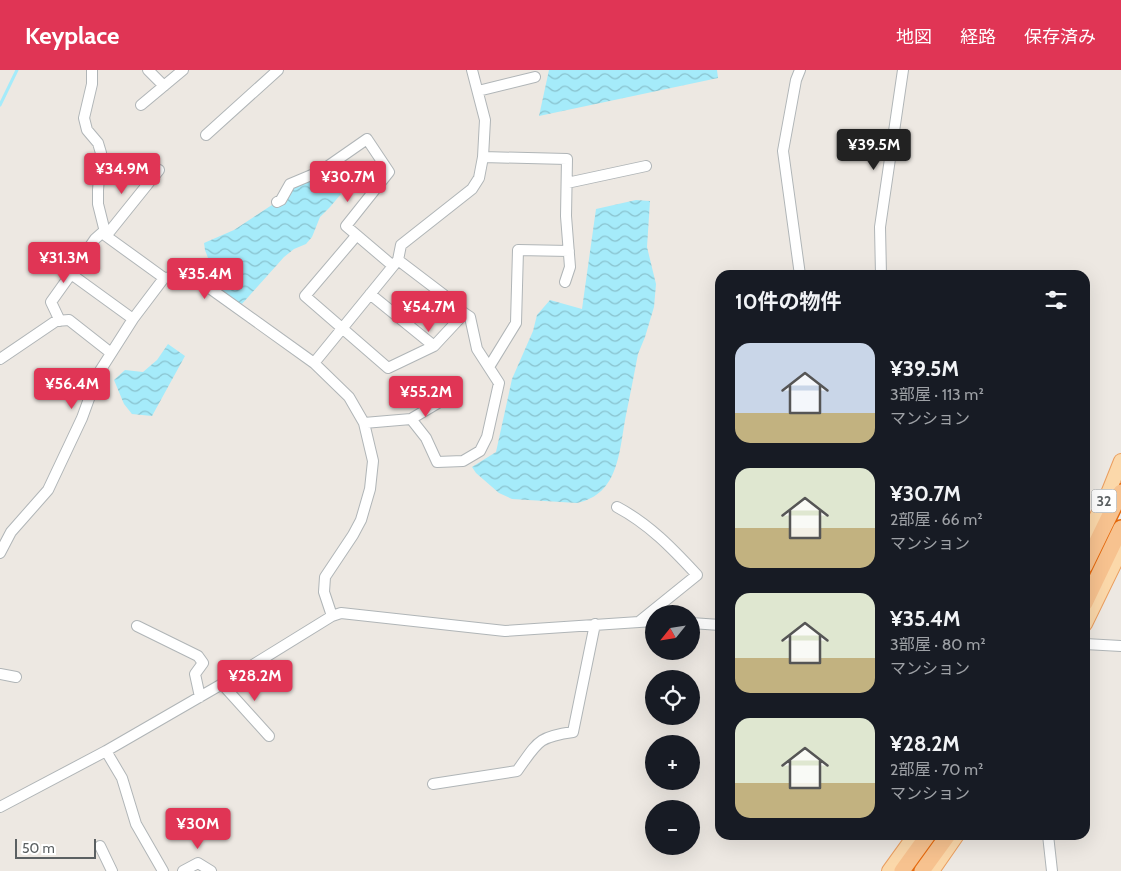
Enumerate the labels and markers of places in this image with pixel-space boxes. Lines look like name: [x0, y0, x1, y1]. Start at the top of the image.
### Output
pin: ¥39.5M: [833, 128, 915, 171]
pin: ¥34.9M: [81, 152, 163, 195]
pin: ¥30.7M: [307, 160, 389, 203]
pin: ¥31.3M: [23, 242, 105, 284]
pin: ¥35.4M: [164, 258, 246, 300]
pin: ¥54.7M: [388, 290, 470, 333]
pin: ¥56.4M: [31, 368, 113, 410]
pin: ¥55.2M: [385, 376, 467, 418]
pin: ¥28.2M: [214, 660, 296, 702]
pin: ¥30M: [168, 808, 228, 850]

